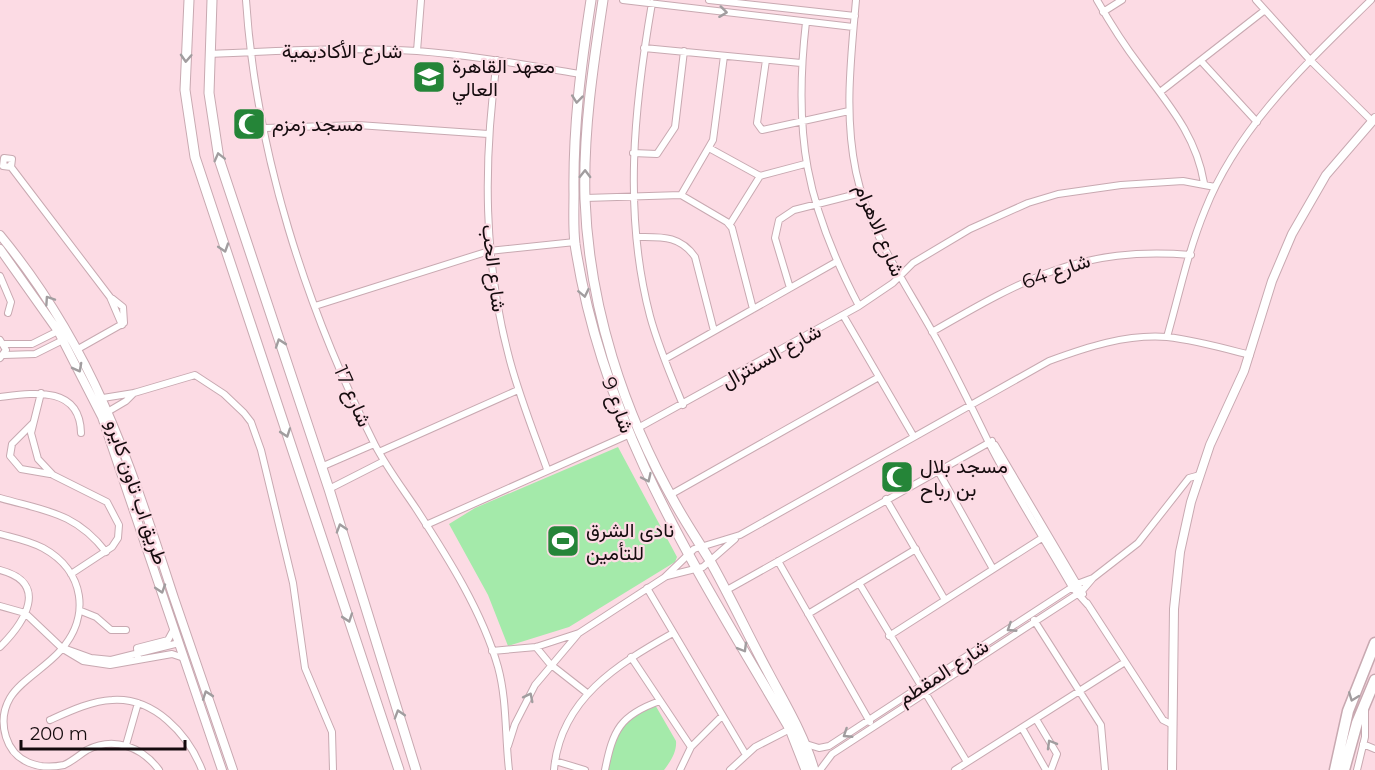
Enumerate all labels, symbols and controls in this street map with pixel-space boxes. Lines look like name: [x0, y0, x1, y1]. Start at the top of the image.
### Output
one-way arrow: [718, 5, 728, 18]
street label: شارع الأكاديمية: [282, 39, 402, 65]
one-way arrow: [180, 54, 193, 63]
place label: معهد القاهرة العالي: [452, 54, 555, 106]
school or university icon: معهد القاهرة العالي: [411, 59, 447, 95]
one-way arrow: [571, 95, 584, 104]
mosque icon: مسجد زمزم: [231, 106, 267, 142]
place label: مسجد زمزم: [272, 112, 363, 137]
one-way arrow: [214, 153, 226, 163]
one-way arrow: [579, 170, 591, 179]
street label: شارع الاهرام: [848, 180, 910, 281]
street label: شارع الحب: [475, 223, 511, 313]
one-way arrow: [217, 242, 229, 253]
street label: شارع 64: [1019, 248, 1094, 296]
one-way arrow: [577, 288, 590, 298]
one-way arrow: [45, 296, 56, 307]
street label: شارع السنترال: [717, 319, 826, 395]
one-way arrow: [274, 338, 287, 349]
one-way arrow: [71, 361, 82, 372]
street label: شارع 17: [327, 362, 377, 431]
street label: شارع 9: [595, 374, 639, 437]
street label: طريق اب تاون كايرو: [100, 416, 173, 568]
one-way arrow: [279, 427, 291, 438]
place label: مسجد بلال بن رباح: [920, 454, 1008, 503]
mosque icon: مسجد بلال بن رباح: [879, 459, 915, 495]
one-way arrow: [640, 471, 652, 482]
place label: نادى الشرق للتأمين: [586, 518, 674, 565]
one-way arrow: [336, 523, 348, 534]
sports icon: نادى الشرق للتأمين: [545, 523, 581, 559]
one-way arrow: [154, 583, 166, 594]
one-way arrow: [341, 612, 354, 623]
one-way arrow: [1007, 621, 1018, 632]
street label: شارع المقطم: [893, 634, 994, 712]
one-way arrow: [735, 642, 747, 652]
one-way arrow: [201, 690, 214, 701]
one-way arrow: [1348, 691, 1360, 702]
one-way arrow: [522, 692, 533, 703]
one-way arrow: [394, 709, 406, 720]
scale bar: [21, 713, 184, 751]
text: 200 m: [30, 723, 88, 745]
one-way arrow: [843, 727, 854, 738]
one-way arrow: [1047, 740, 1058, 750]

